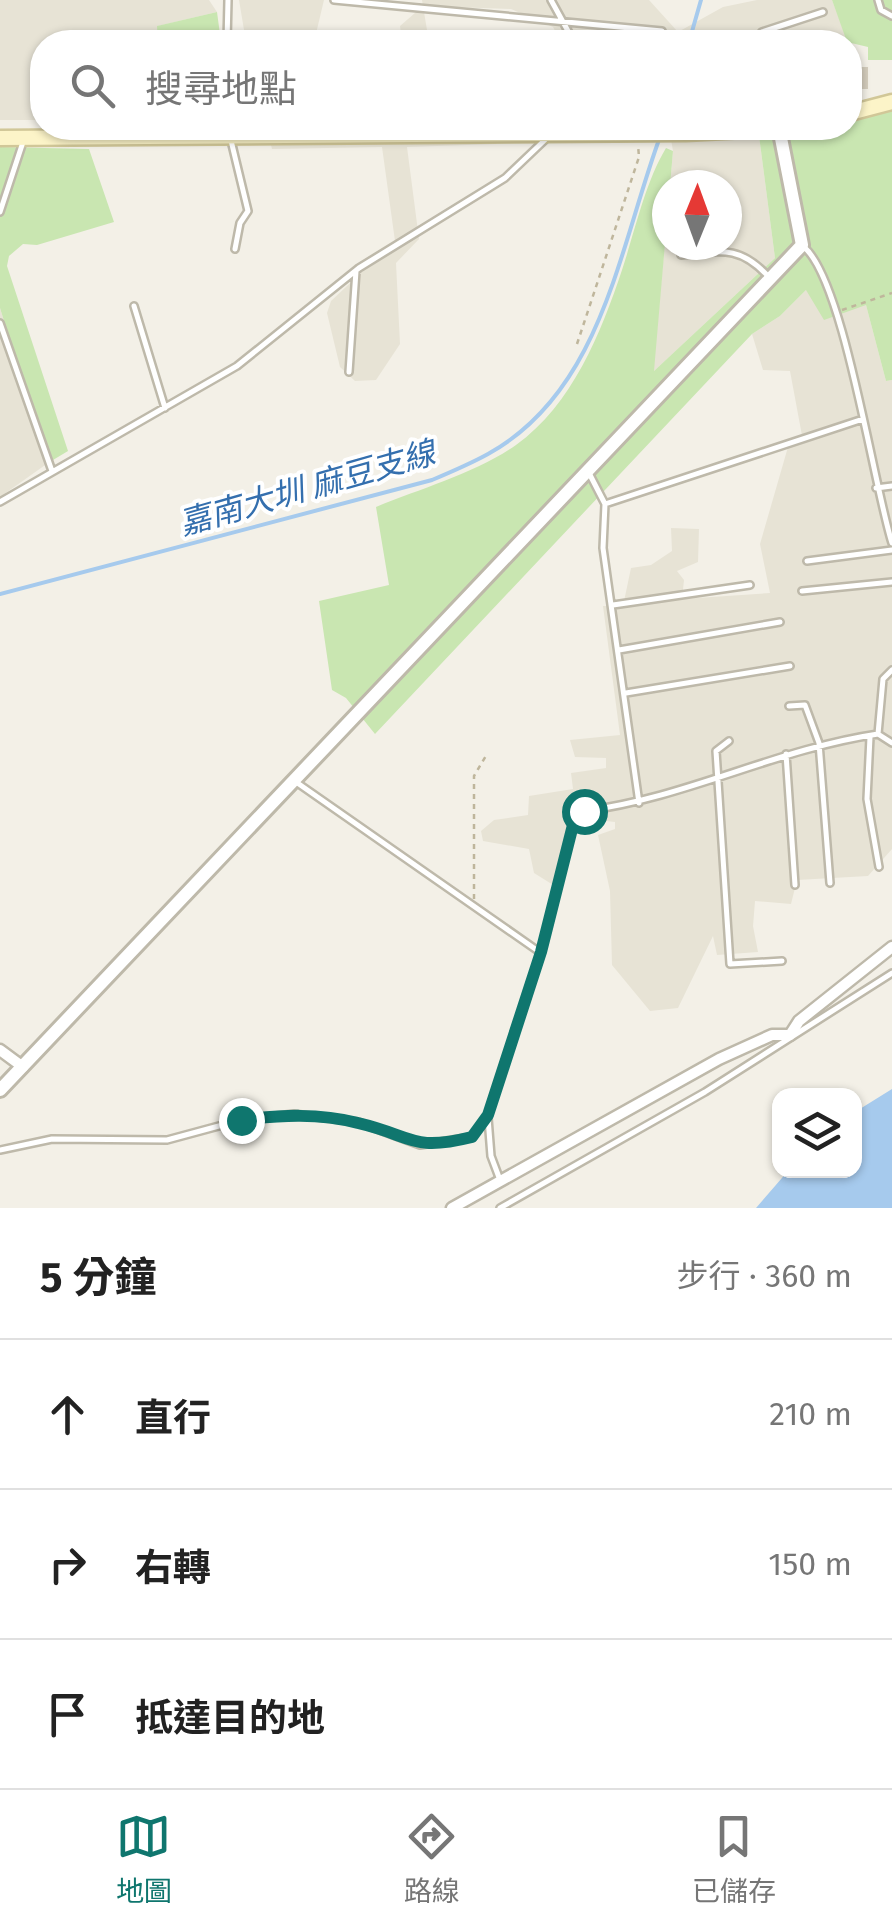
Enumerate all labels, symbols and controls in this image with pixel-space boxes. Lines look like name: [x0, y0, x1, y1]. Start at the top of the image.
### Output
search box: [30, 30, 862, 140]
icon: search: [65, 58, 120, 113]
text: 搜尋地點: [145, 66, 297, 112]
north arrow: [652, 170, 742, 260]
water label: 嘉南大圳 麻豆支線: [175, 432, 442, 543]
route start: [562, 789, 608, 835]
map controls: [772, 1088, 862, 1178]
button: layers: [772, 1088, 862, 1178]
route end: [219, 1098, 265, 1144]
text: 5 分鐘: [40, 1253, 156, 1303]
text: 步行 · 360 m: [677, 1257, 852, 1295]
icon: ahead: [40, 1387, 95, 1442]
text: 直行: [135, 1395, 211, 1441]
text: 210 m: [769, 1395, 852, 1433]
icon: right: [40, 1537, 95, 1592]
text: 右轉: [135, 1545, 211, 1591]
text: 150 m: [768, 1545, 852, 1583]
icon: arrive: [40, 1687, 95, 1742]
text: 抵達目的地: [135, 1695, 325, 1741]
tab: 地圖: [116, 1809, 172, 1909]
tab: 路線: [404, 1809, 460, 1909]
tab: 已儲存: [692, 1809, 776, 1909]

